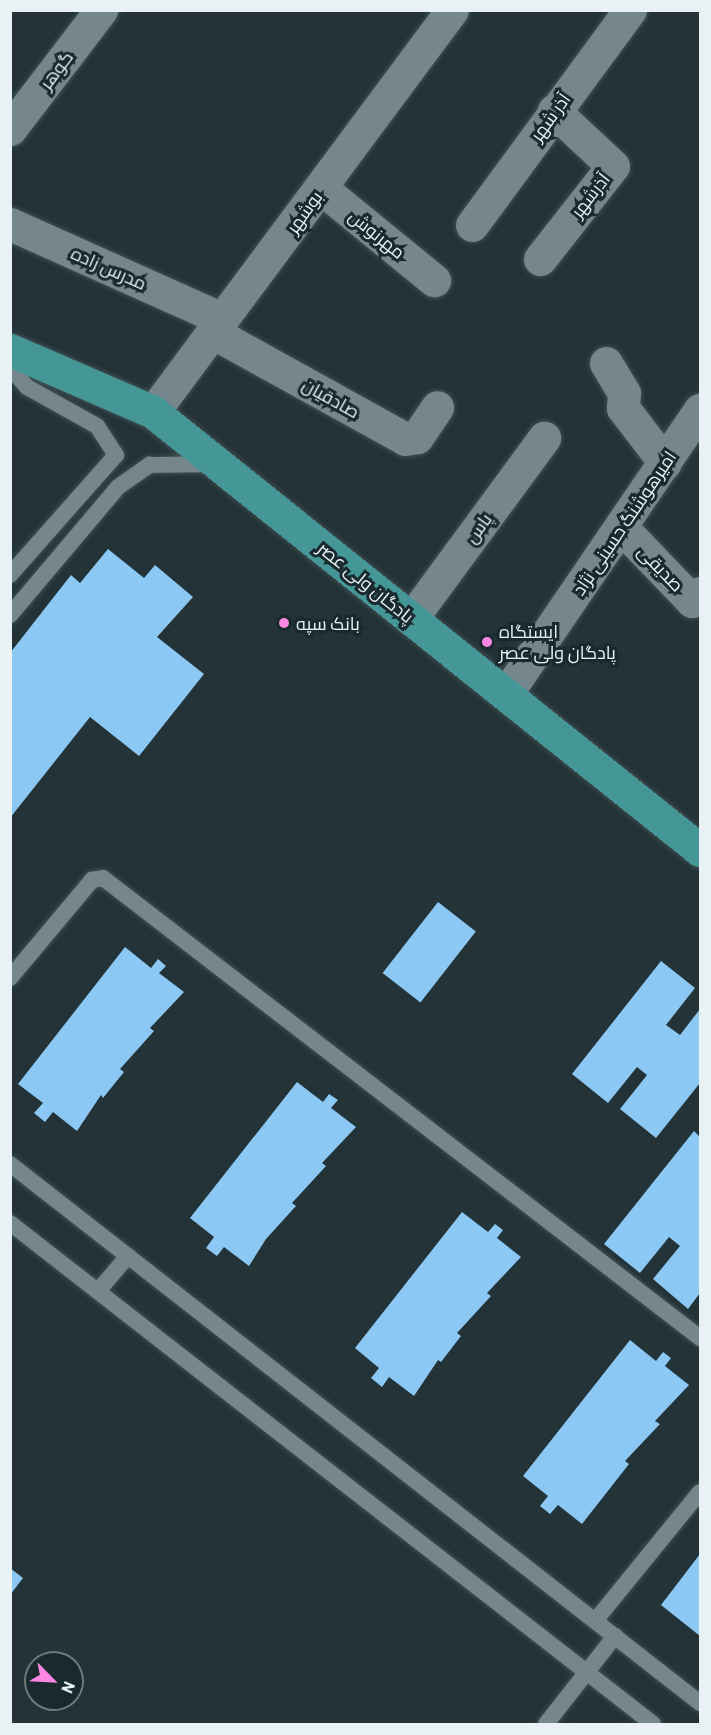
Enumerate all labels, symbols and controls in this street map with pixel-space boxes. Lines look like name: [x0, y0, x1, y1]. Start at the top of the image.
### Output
street label: گوهر: [35, 47, 77, 93]
street label: آذر شهر: [525, 89, 575, 145]
street label: آذرشهر: [566, 168, 614, 222]
street label: بوشهر: [281, 186, 327, 238]
street label: مهرنوش: [345, 205, 409, 263]
street label: مدرس زاده: [68, 242, 150, 294]
street label: صادقیان: [299, 373, 363, 423]
street label: امیرهوشنگ حسینی نژاد: [568, 447, 680, 599]
street label: پاس: [460, 509, 496, 547]
street label: پادگان ولی عصر: [314, 537, 418, 627]
street label: صدیقی: [634, 540, 688, 596]
place label: بانک سپه: [296, 612, 360, 634]
marker: بانک سپه: [277, 616, 291, 630]
place label: ایستگاه پادگان ولی عصر: [499, 621, 616, 664]
marker: ایستگاه پادگان ولی عصر: [480, 635, 494, 649]
north arrow: [24, 1651, 84, 1711]
text: N: [58, 1679, 80, 1696]

